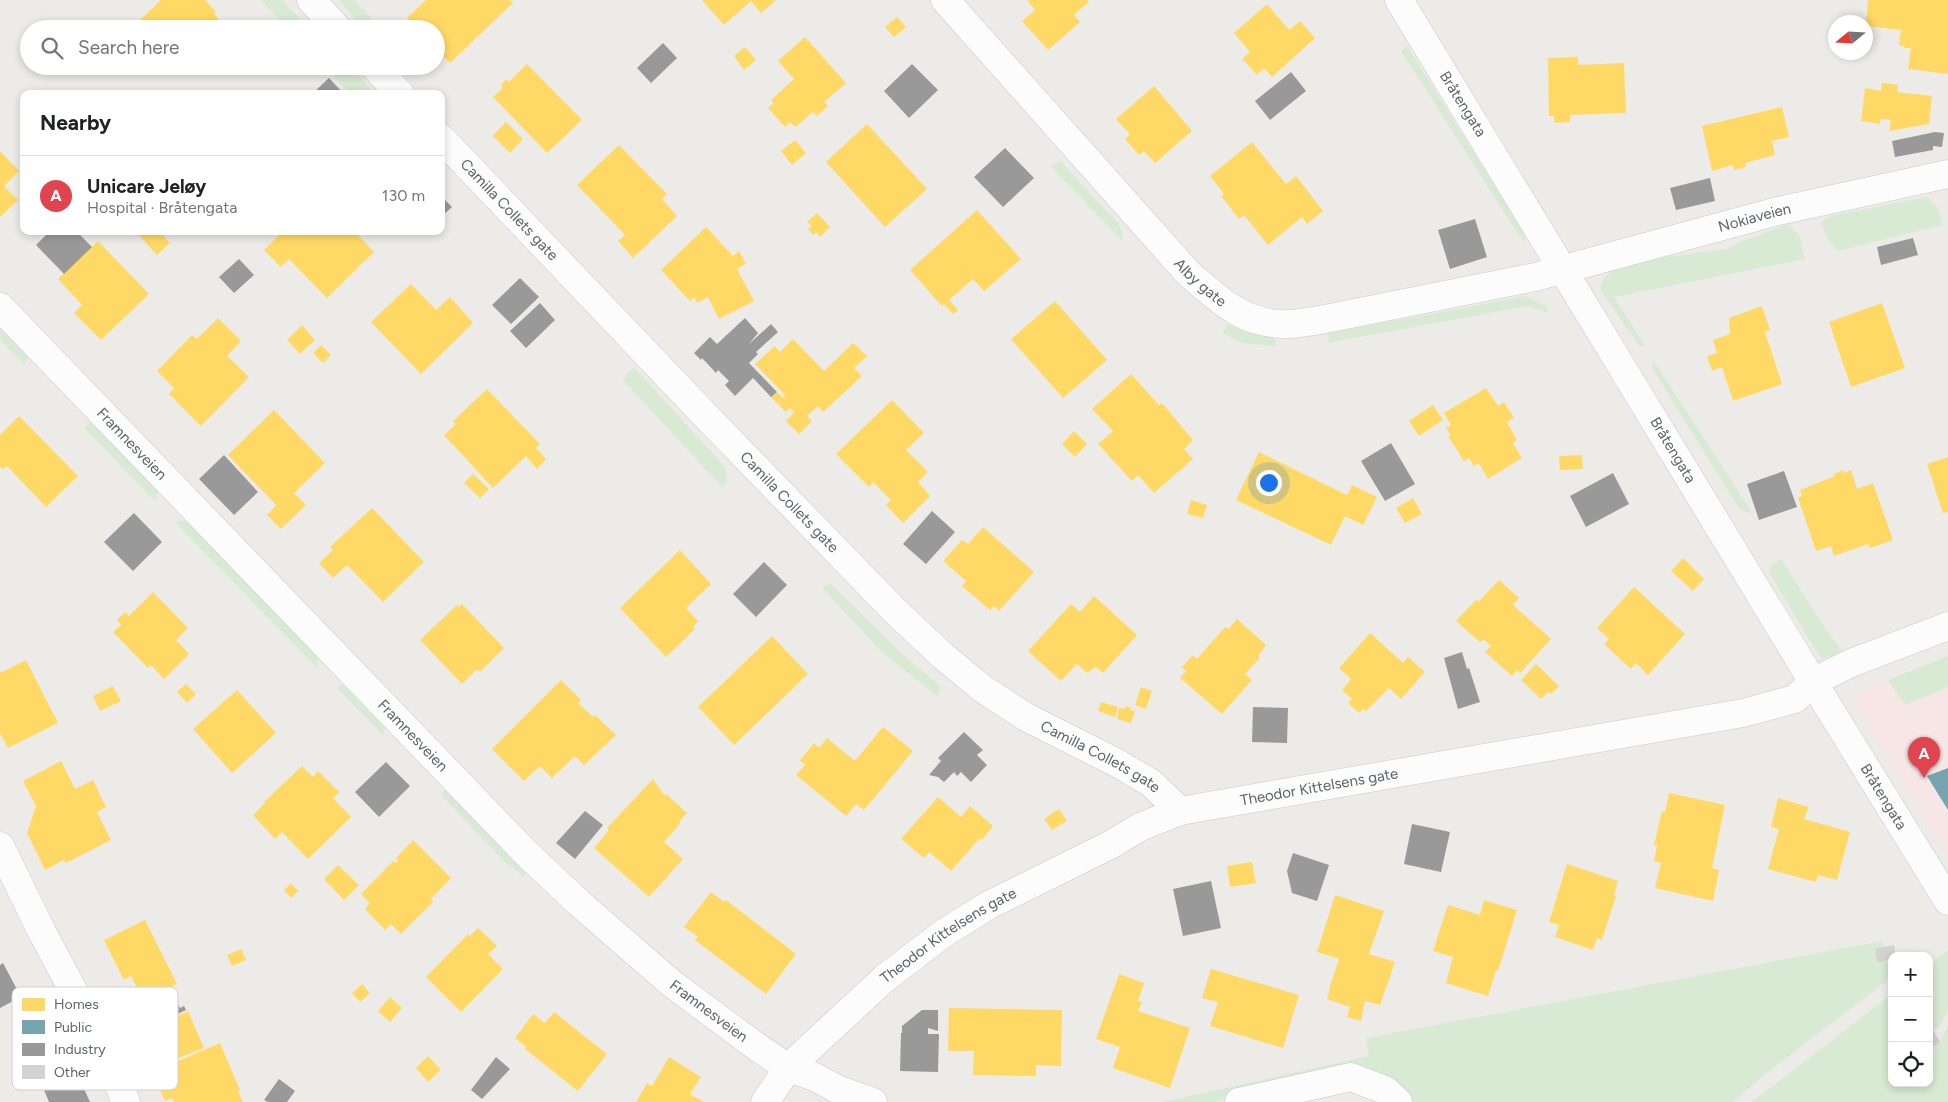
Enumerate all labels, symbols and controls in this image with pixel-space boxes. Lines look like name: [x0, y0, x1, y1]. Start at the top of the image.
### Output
north arrow: [1828, 15, 1873, 60]
search box: [20, 20, 445, 75]
icon: search: [38, 34, 66, 62]
text: Search here: [78, 36, 180, 59]
street label: Bråtengata: [1436, 68, 1490, 140]
text: Nearby: [40, 110, 111, 135]
street label: Camilla Collets gate: [457, 155, 562, 264]
text: Unicare Jeløy: [87, 175, 206, 198]
text: A: [50, 186, 62, 205]
text: 130 m: [382, 186, 425, 205]
text: Hospital · Bråtengata: [87, 198, 237, 217]
street label: Nokiaveien: [1716, 199, 1793, 236]
street label: Alby gate: [1170, 255, 1230, 311]
street label: Framnesveien: [93, 404, 171, 484]
street label: Bråtengata: [1646, 414, 1700, 486]
street label: Camilla Collets gate: [736, 448, 842, 556]
your location: [1256, 470, 1282, 496]
street label: Framnesveien: [374, 696, 452, 775]
street label: Camilla Collets gate: [1038, 717, 1164, 796]
pin: A: [1908, 737, 1940, 778]
street label: Bråtengata: [1857, 760, 1911, 833]
street label: Theodor Kittelsens gate: [1239, 764, 1400, 809]
street label: Theodor Kittelsens gate: [877, 884, 1019, 987]
map controls: [1888, 952, 1933, 1087]
button: +: [1888, 952, 1933, 997]
street label: Framnesveien: [666, 976, 751, 1046]
legend: [12, 987, 178, 1090]
text: Homes: [54, 996, 99, 1013]
button: −: [1888, 997, 1933, 1042]
text: Public: [54, 1019, 92, 1036]
text: Industry: [54, 1041, 106, 1058]
button: locate: [1888, 1042, 1933, 1087]
text: Other: [54, 1064, 91, 1081]

